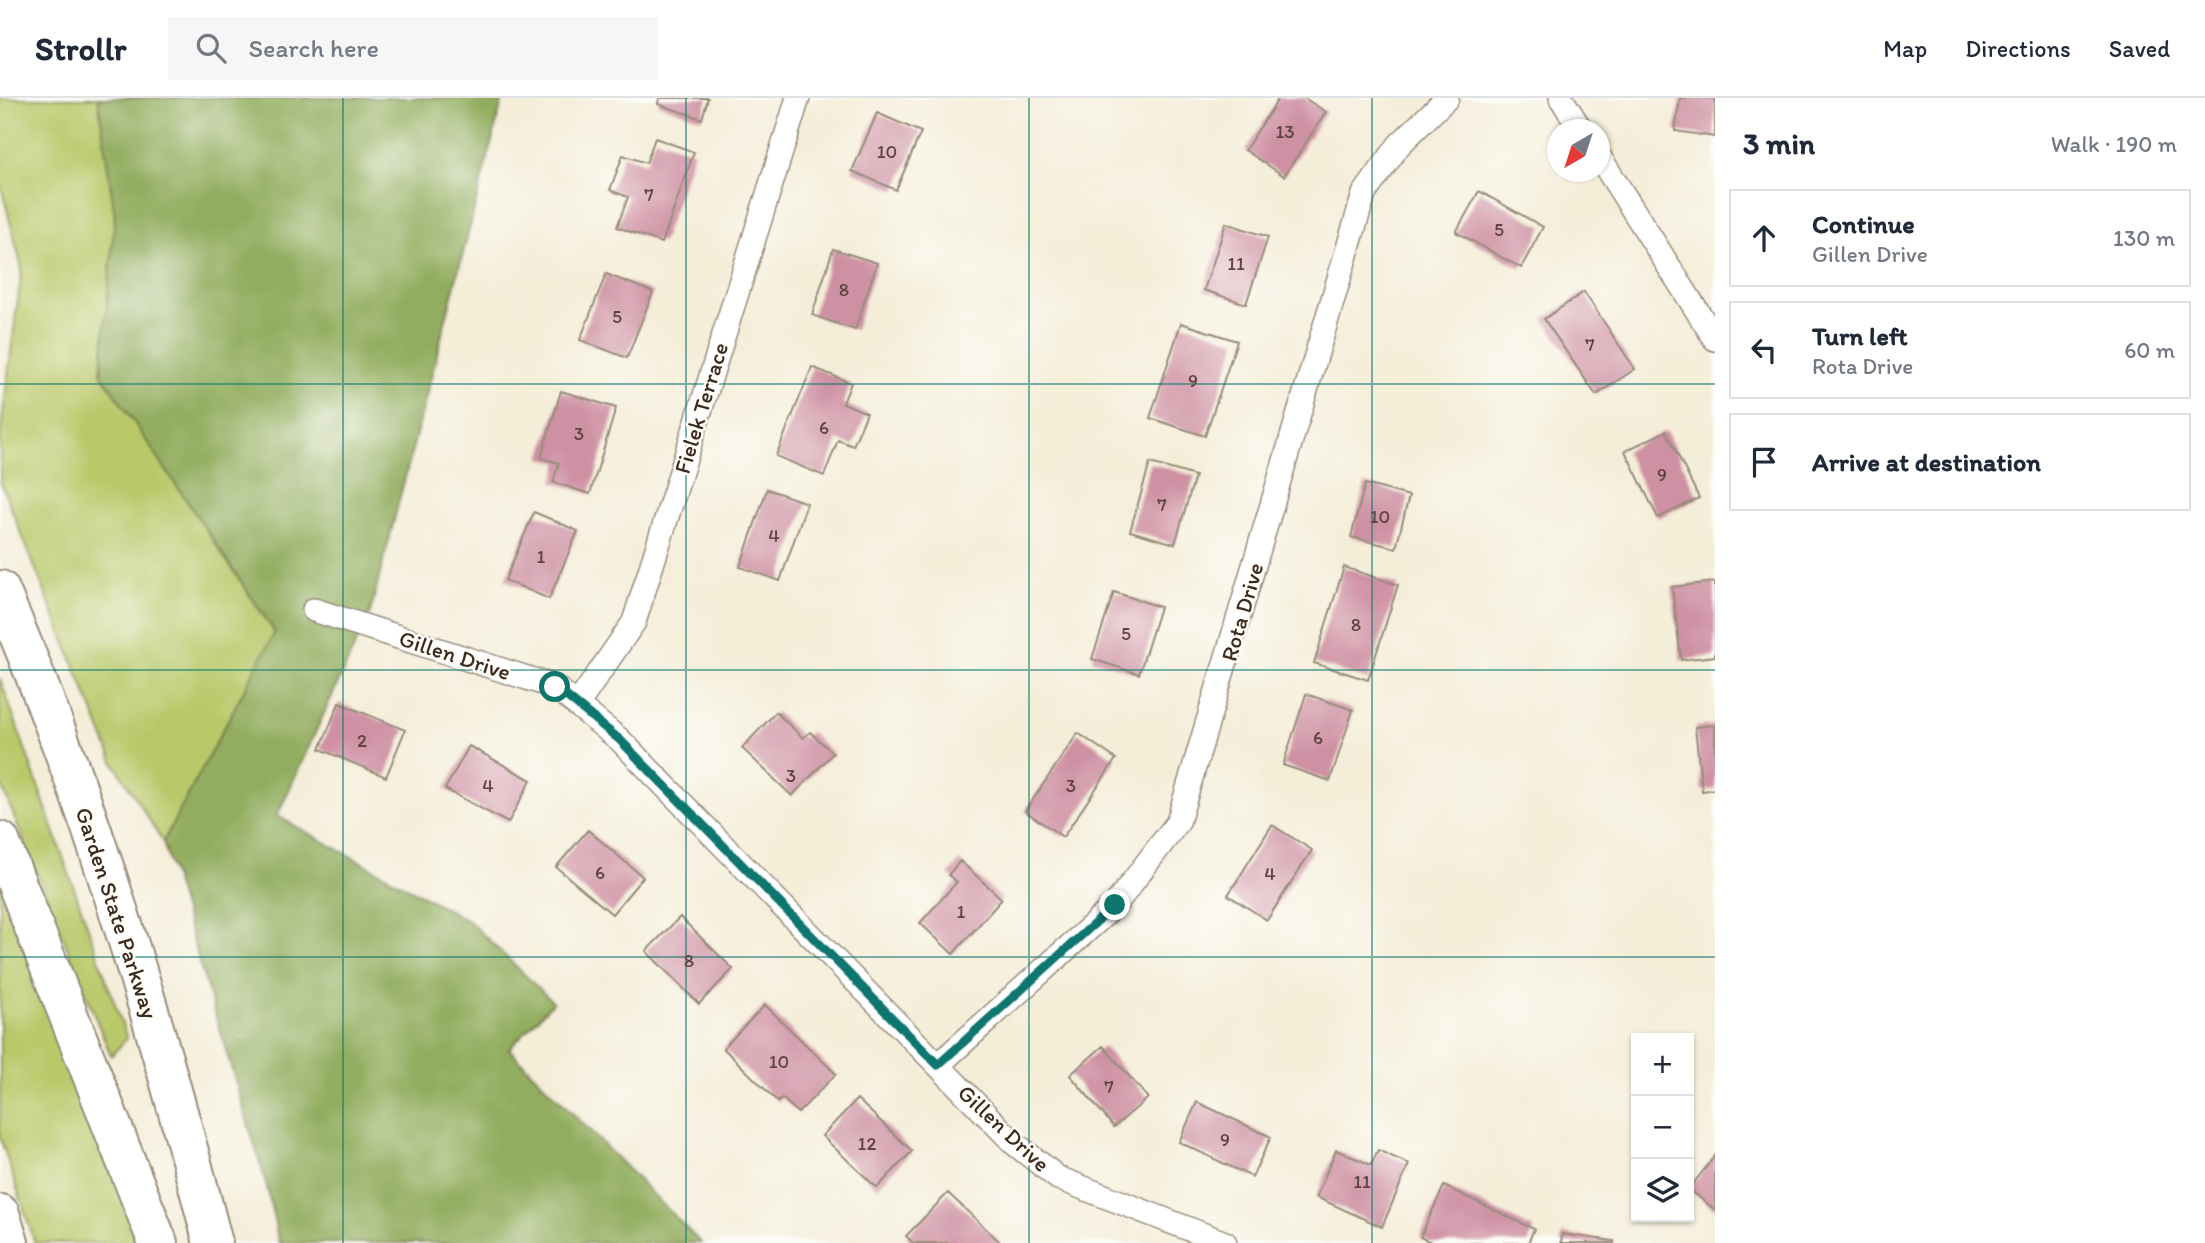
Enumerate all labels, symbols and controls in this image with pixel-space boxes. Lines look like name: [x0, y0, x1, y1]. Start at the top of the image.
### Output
search box: [168, 17, 658, 80]
text: Strollr: [35, 29, 126, 68]
icon: search: [192, 29, 230, 67]
text: Search here: [248, 32, 379, 64]
text: Map: [1883, 34, 1927, 63]
text: Directions: [1965, 34, 2071, 63]
text: Saved: [2109, 34, 2170, 63]
north arrow: [1547, 119, 1610, 182]
house number: 13: [1275, 120, 1295, 143]
text: 3 min: [1743, 125, 1815, 162]
text: Walk · 190 m: [2051, 130, 2177, 158]
house number: 10: [877, 140, 897, 163]
house number: 7: [644, 183, 654, 206]
text: Continue: [1812, 208, 1915, 240]
house number: 5: [1494, 218, 1504, 241]
icon: ahead: [1745, 219, 1783, 257]
text: 130 m: [2113, 224, 2175, 252]
text: Gillen Drive: [1812, 240, 1928, 268]
house number: 11: [1227, 252, 1245, 275]
house number: 8: [839, 278, 849, 301]
house number: 5: [612, 305, 622, 328]
text: Turn left: [1812, 320, 1908, 352]
icon: left: [1745, 331, 1783, 369]
house number: 7: [1585, 333, 1595, 356]
text: 60 m: [2124, 336, 2175, 364]
street label: Fielek Terrace: [668, 339, 734, 477]
text: Rota Drive: [1812, 352, 1913, 380]
house number: 9: [1188, 369, 1198, 392]
house number: 6: [819, 416, 829, 439]
house number: 3: [574, 422, 584, 445]
icon: arrive: [1745, 443, 1783, 481]
text: Arrive at destination: [1812, 446, 2041, 478]
house number: 9: [1657, 463, 1667, 486]
house number: 7: [1157, 493, 1167, 516]
house number: 10: [1370, 505, 1390, 528]
house number: 4: [768, 524, 780, 547]
house number: 1: [537, 545, 546, 568]
street label: Rota Drive: [1215, 559, 1269, 665]
house number: 8: [1351, 613, 1361, 636]
house number: 5: [1121, 622, 1131, 645]
street label: Gillen Drive: [396, 624, 514, 686]
route start: [539, 671, 570, 702]
house number: 6: [1313, 726, 1323, 749]
house number: 2: [357, 729, 367, 752]
house number: 3: [786, 764, 796, 787]
house number: 4: [482, 774, 494, 797]
house number: 3: [1066, 774, 1076, 797]
street label: Garden State Parkway: [70, 804, 164, 1022]
house number: 6: [595, 861, 605, 884]
house number: 4: [1264, 862, 1276, 885]
route end: [1099, 889, 1130, 920]
house number: 1: [957, 900, 966, 923]
house number: 8: [684, 949, 694, 972]
map controls: [1631, 1033, 1694, 1222]
button: +: [1631, 1033, 1694, 1096]
house number: 10: [769, 1050, 789, 1073]
house number: 7: [1104, 1075, 1114, 1098]
street label: Gillen Drive: [952, 1078, 1056, 1178]
button: −: [1631, 1096, 1694, 1159]
house number: 9: [1220, 1128, 1230, 1151]
house number: 12: [858, 1132, 876, 1155]
button: layers: [1631, 1159, 1694, 1222]
house number: 11: [1353, 1170, 1371, 1193]

